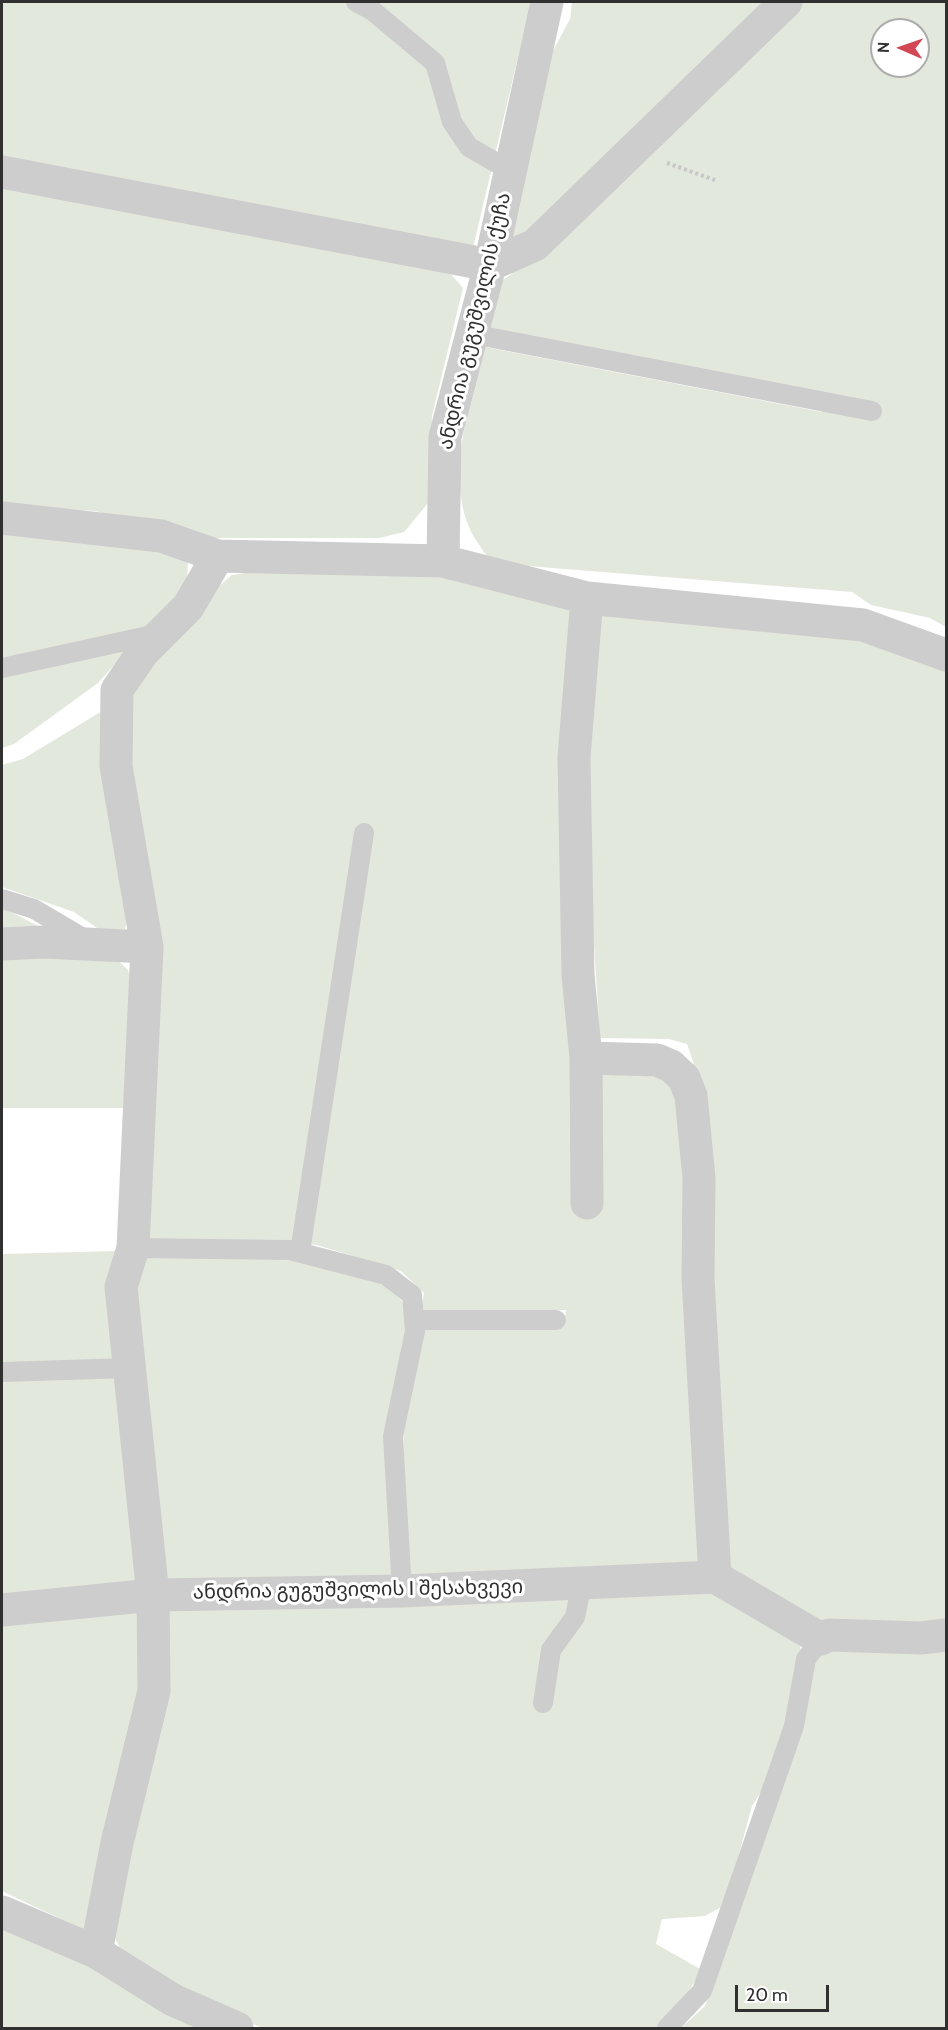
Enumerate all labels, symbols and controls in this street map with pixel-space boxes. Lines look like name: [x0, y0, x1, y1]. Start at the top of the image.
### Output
north arrow: [870, 18, 930, 78]
text: N: [874, 41, 893, 53]
street label: ანდრია გუგუშვილის ქუჩა: [434, 190, 516, 452]
street label: ანდრია გუგუშვილის I შესახვევი: [193, 1575, 523, 1605]
scale bar: [738, 1973, 832, 2011]
text: 20 m: [746, 1984, 788, 2006]

